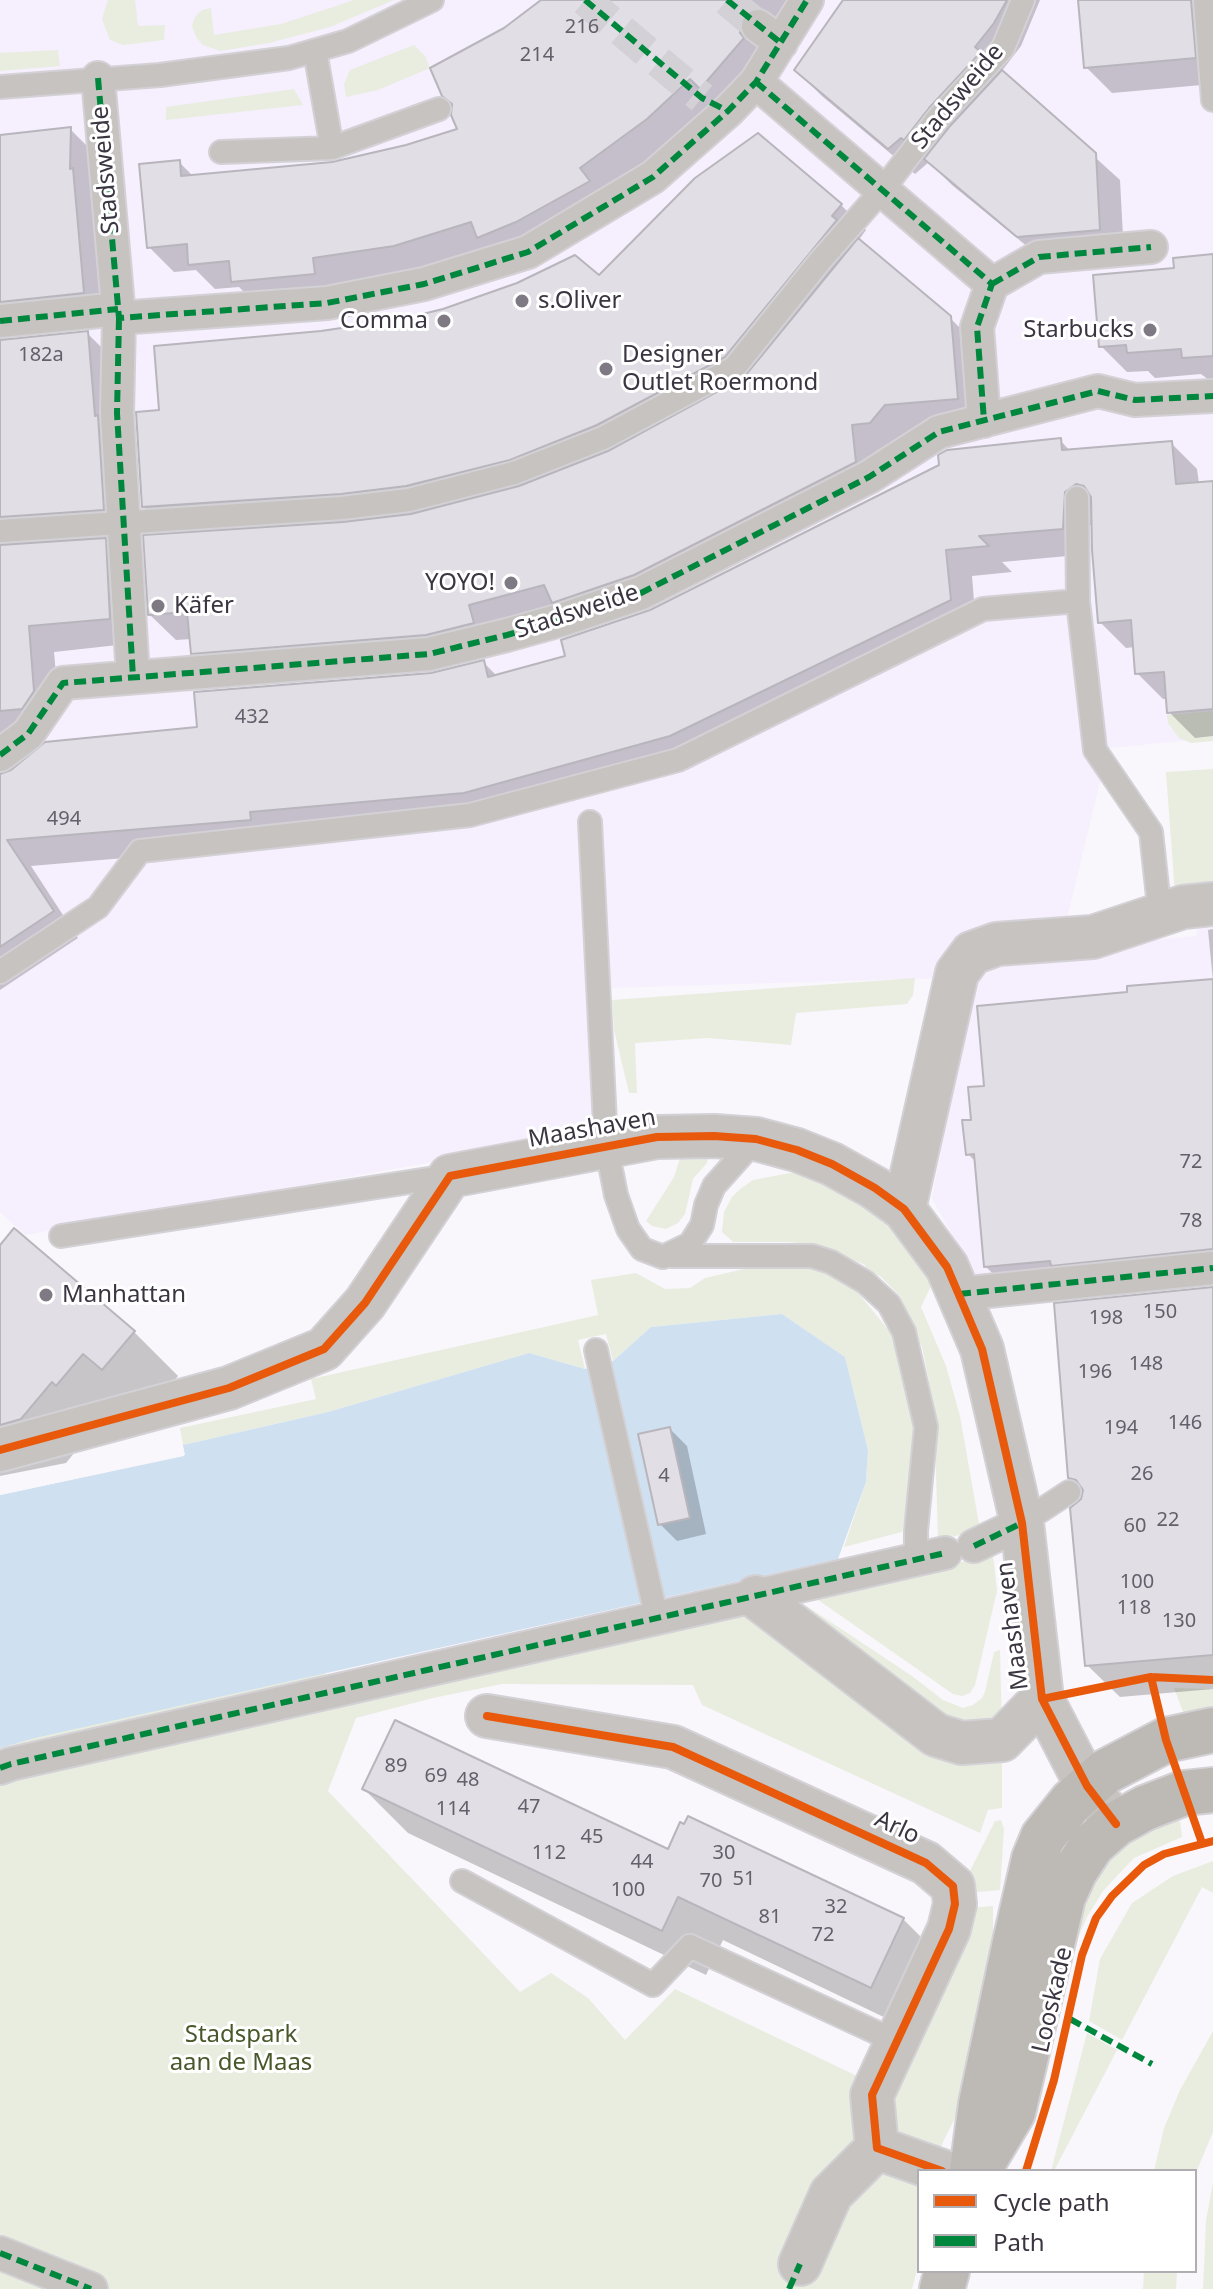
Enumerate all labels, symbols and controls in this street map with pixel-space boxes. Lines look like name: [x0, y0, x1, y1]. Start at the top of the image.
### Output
house number: 216: [565, 15, 599, 39]
street label: Stadsweide: [906, 39, 1010, 155]
house number: 214: [520, 43, 554, 67]
street label: Stadsweide: [86, 105, 126, 235]
place label: s.Oliver: [538, 287, 621, 315]
marker: s.Oliver: [513, 292, 531, 310]
place label: Comma: [340, 307, 428, 335]
marker: Comma: [435, 312, 453, 330]
place label: Starbucks: [1023, 316, 1134, 344]
marker: Starbucks: [1141, 321, 1159, 339]
place label: Designer Outlet Roermond: [622, 341, 818, 397]
house number: 182a: [18, 343, 64, 367]
marker: Designer Outlet Roermond: [597, 360, 615, 378]
place label: YOYO!: [425, 569, 495, 597]
marker: YOYO!: [502, 574, 520, 592]
street label: Stadsweide: [511, 578, 643, 646]
place label: Käfer: [174, 592, 234, 620]
marker: Käfer: [149, 597, 167, 615]
house number: 432: [235, 705, 269, 729]
house number: 494: [47, 807, 81, 831]
street label: Maashaven: [526, 1104, 658, 1154]
house number: 72: [1180, 1150, 1202, 1174]
house number: 78: [1180, 1209, 1202, 1233]
place label: Manhattan: [62, 1281, 186, 1309]
marker: Manhattan: [37, 1286, 55, 1304]
house number: 150: [1143, 1300, 1177, 1324]
house number: 198: [1089, 1306, 1123, 1330]
house number: 148: [1129, 1352, 1163, 1376]
house number: 196: [1078, 1360, 1112, 1384]
house number: 146: [1168, 1411, 1202, 1435]
house number: 194: [1104, 1416, 1138, 1440]
house number: 26: [1131, 1462, 1153, 1486]
house number: 4: [658, 1464, 670, 1488]
house number: 22: [1157, 1508, 1179, 1532]
house number: 60: [1124, 1514, 1146, 1538]
street label: Maashaven: [991, 1560, 1035, 1692]
house number: 100: [1120, 1570, 1154, 1594]
house number: 118: [1117, 1596, 1151, 1620]
house number: 130: [1162, 1609, 1196, 1633]
house number: 89: [385, 1754, 407, 1778]
house number: 69: [425, 1764, 447, 1788]
house number: 48: [457, 1768, 479, 1792]
house number: 47: [518, 1795, 540, 1819]
house number: 114: [436, 1797, 470, 1821]
street label: Arlo: [870, 1805, 924, 1851]
house number: 45: [581, 1825, 603, 1849]
house number: 112: [532, 1841, 566, 1865]
house number: 30: [713, 1841, 735, 1865]
house number: 44: [631, 1850, 653, 1874]
house number: 51: [733, 1867, 755, 1891]
house number: 70: [700, 1869, 722, 1893]
house number: 100: [611, 1878, 645, 1902]
house number: 32: [825, 1895, 847, 1919]
house number: 81: [759, 1905, 781, 1929]
house number: 72: [812, 1923, 834, 1947]
street label: Looskade: [1027, 1944, 1079, 2056]
park label: Stadspark aan de Maas: [170, 2021, 312, 2077]
legend: [917, 2169, 1197, 2273]
text: Cycle path: [993, 2185, 1110, 2218]
text: Path: [993, 2225, 1044, 2258]

